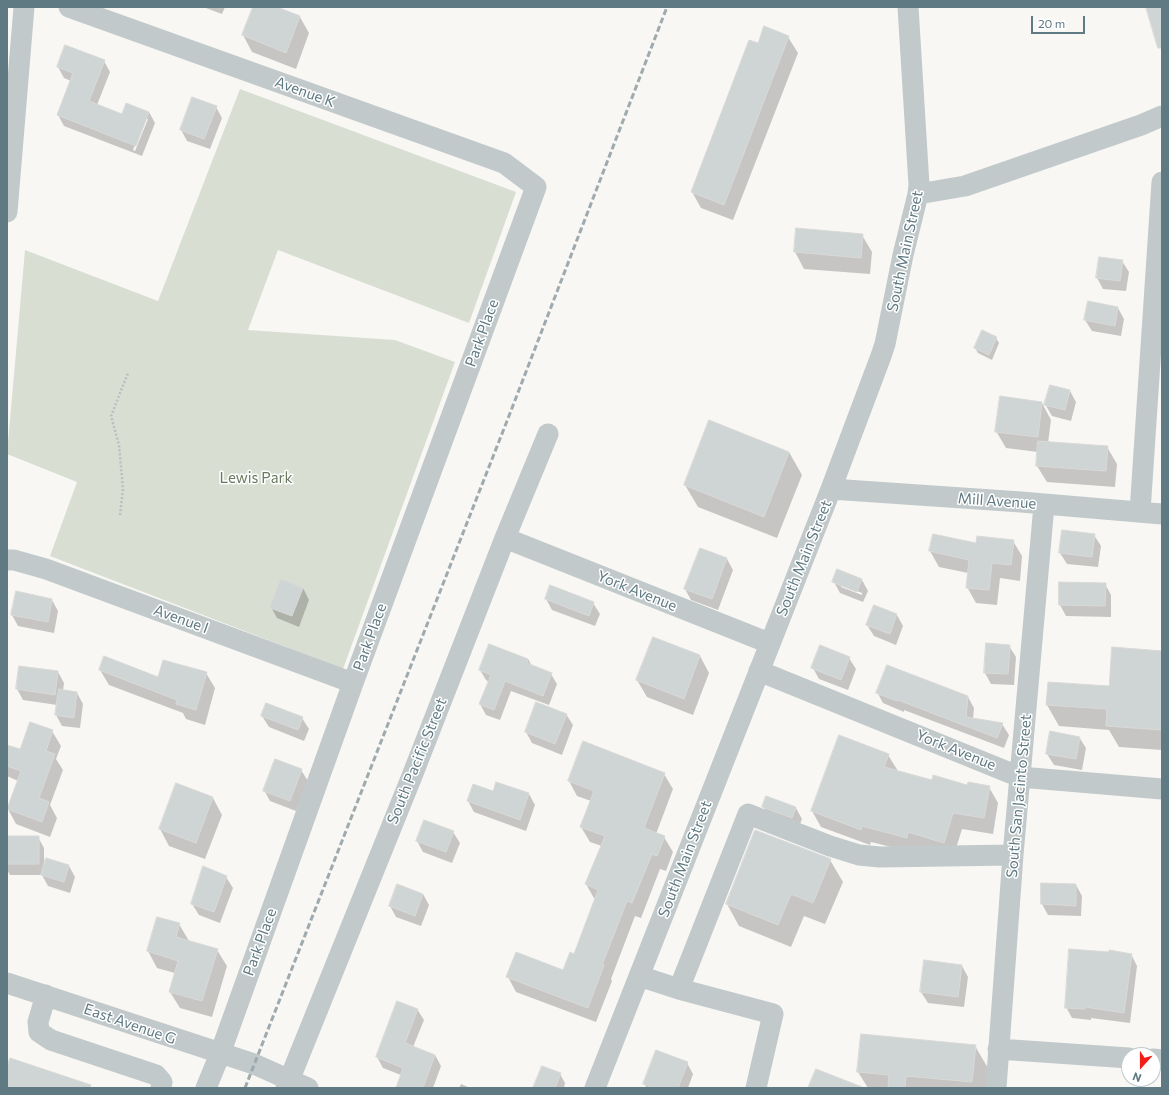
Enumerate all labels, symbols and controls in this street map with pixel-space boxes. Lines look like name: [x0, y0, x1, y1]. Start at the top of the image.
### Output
scale bar: [1033, 8, 1087, 34]
text: 20 m: [1038, 16, 1065, 30]
street label: Avenue K: [272, 73, 338, 111]
street label: South Main Street: [883, 189, 927, 313]
street label: Park Place: [461, 297, 503, 369]
park label: Lewis Park: [219, 469, 293, 487]
street label: Mill Avenue: [957, 489, 1037, 513]
street label: South Main Street: [773, 497, 835, 619]
street label: York Avenue: [595, 567, 679, 615]
street label: Avenue I: [151, 601, 211, 637]
street label: Park Place: [349, 601, 391, 673]
street label: South Pacific Street: [383, 695, 451, 827]
street label: South San Jacinto Street: [1003, 713, 1035, 879]
street label: York Avenue: [914, 726, 998, 774]
street label: South Main Street: [654, 798, 716, 920]
street label: Park Place: [239, 906, 281, 978]
street label: East Avenue G: [81, 1000, 179, 1048]
north arrow: [1121, 1047, 1161, 1087]
text: N: [1131, 1070, 1143, 1085]

